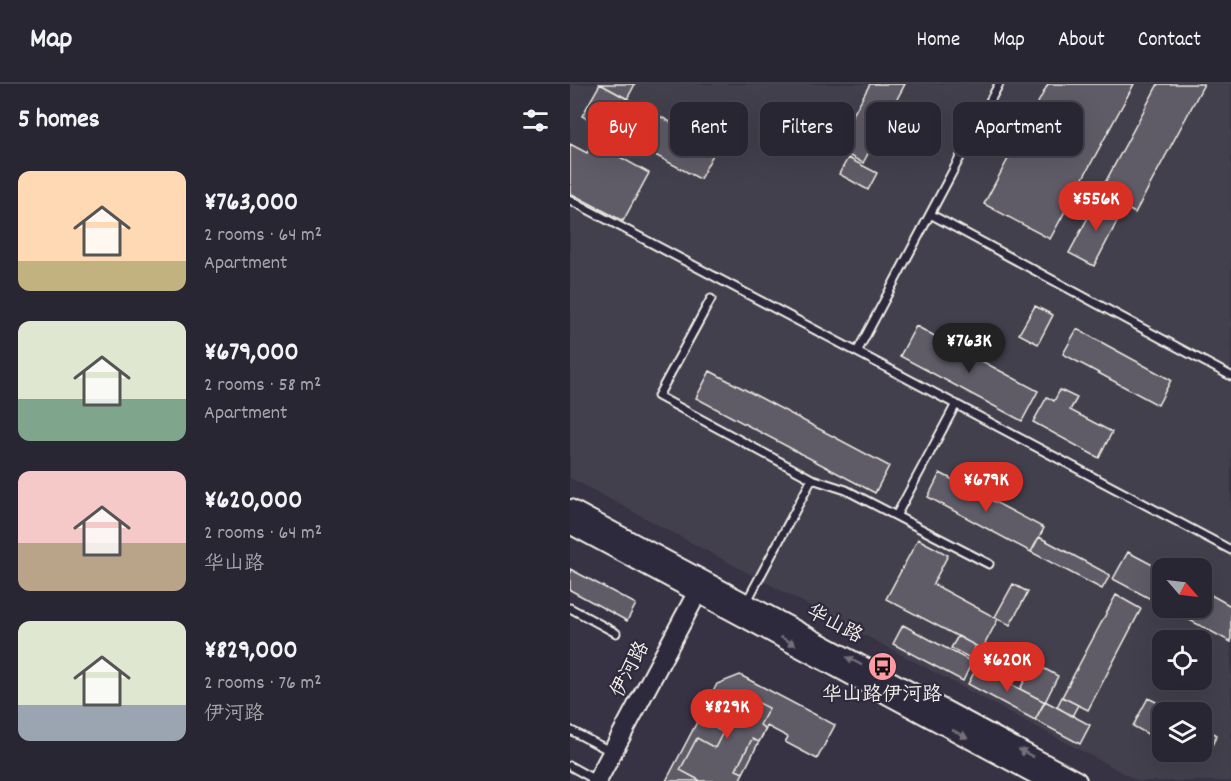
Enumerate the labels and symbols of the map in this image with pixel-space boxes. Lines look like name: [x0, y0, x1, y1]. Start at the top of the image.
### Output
pin: ¥556K: [1054, 181, 1138, 232]
pin: ¥763K: [927, 323, 1011, 374]
pin: ¥679K: [944, 462, 1028, 513]
north arrow: [1152, 558, 1212, 618]
street label: 华山路: [801, 599, 868, 652]
street label: 伊河路: [605, 636, 658, 703]
one-way arrow: [780, 636, 797, 646]
pin: ¥620K: [965, 642, 1049, 693]
bus stop icon: 华山路伊河路: [866, 650, 898, 682]
one-way arrow: [845, 656, 862, 666]
place label: 华山路伊河路: [822, 682, 943, 710]
pin: ¥829K: [685, 689, 769, 740]
one-way arrow: [951, 729, 968, 739]
one-way arrow: [1017, 748, 1034, 758]

